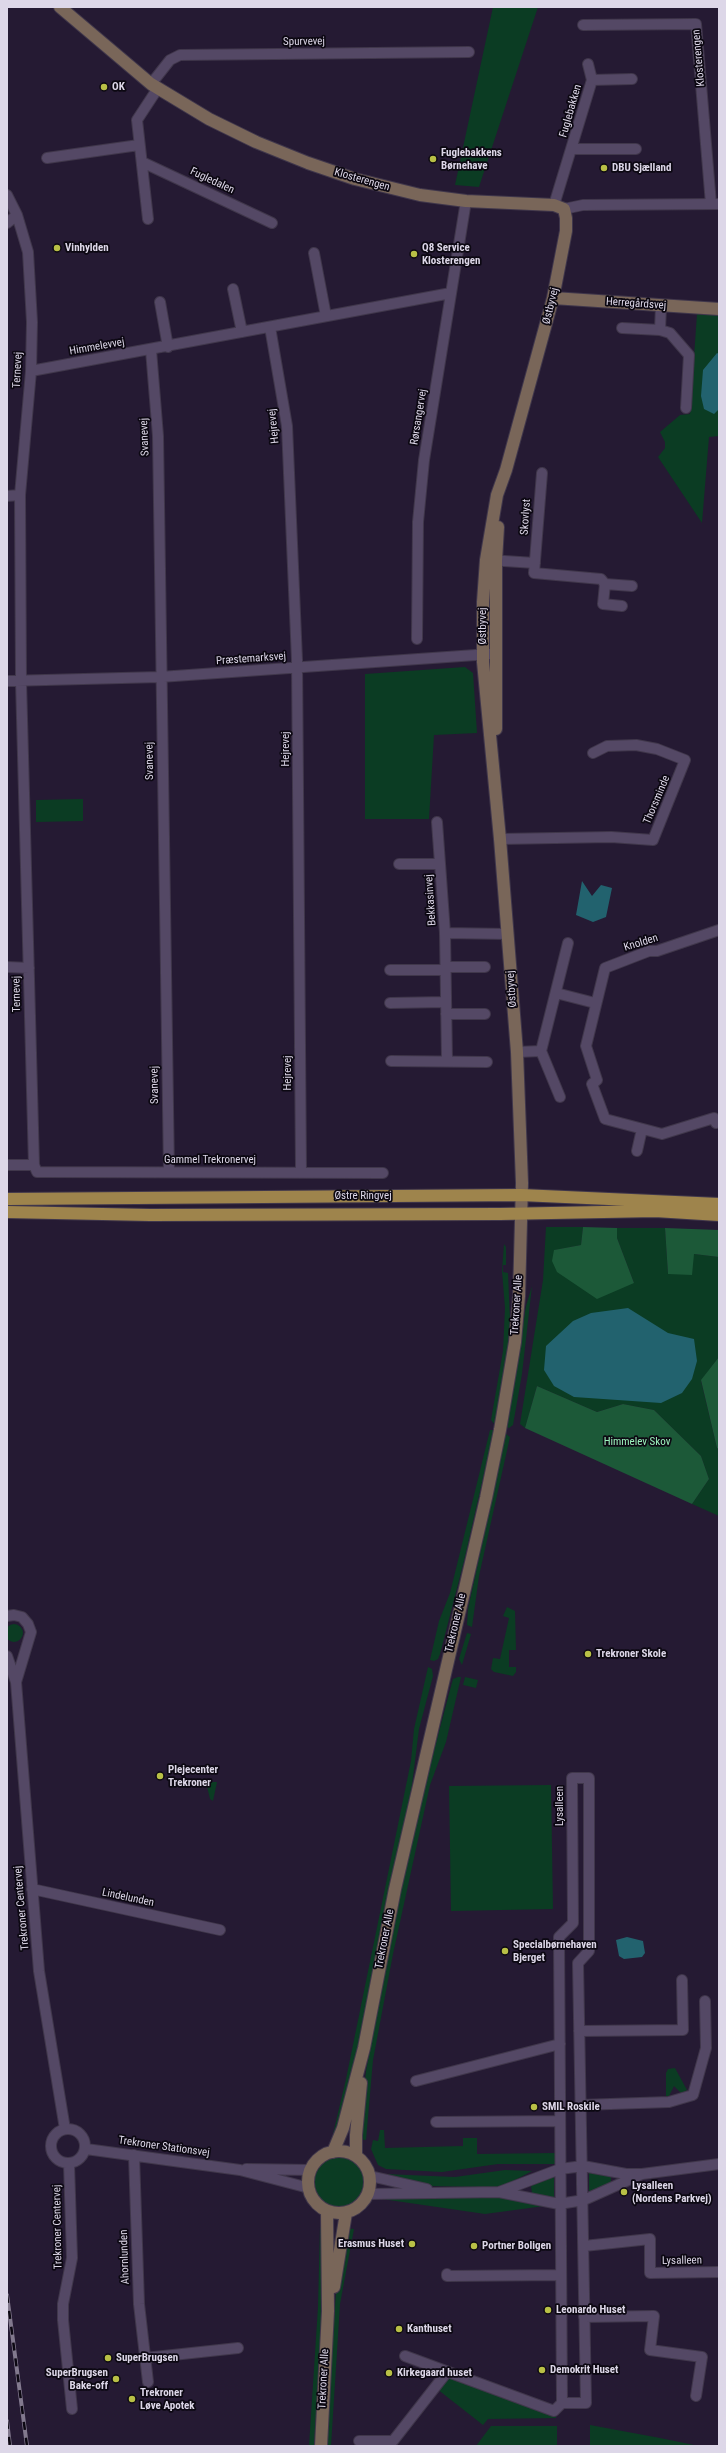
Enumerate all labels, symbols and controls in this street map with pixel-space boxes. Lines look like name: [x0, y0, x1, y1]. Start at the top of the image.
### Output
street label: Klosterengen: [690, 29, 708, 87]
street label: Spurvevej: [283, 35, 325, 49]
place label: OK: [112, 80, 125, 94]
marker: OK: [99, 82, 109, 92]
street label: Fuglebakken: [557, 83, 585, 139]
place label: Fuglebakkens Børnehave: [441, 146, 502, 172]
marker: Fuglebakkens Børnehave: [428, 154, 438, 164]
place label: DBU Sjælland: [612, 161, 671, 175]
marker: DBU Sjælland: [599, 163, 609, 173]
street label: Fugledalen: [188, 165, 236, 197]
street label: Klosterengen: [333, 166, 391, 194]
place label: Vinhylden: [65, 241, 109, 255]
place label: Q8 Service Klosterengen: [422, 241, 480, 267]
marker: Vinhylden: [52, 243, 62, 253]
marker: Q8 Service Klosterengen: [409, 249, 419, 259]
street label: Østbyvej: [540, 286, 562, 326]
street label: Herregårdsvej: [605, 295, 667, 313]
street label: Himmelevvej: [68, 336, 126, 358]
street label: Ternevej: [10, 351, 26, 389]
street label: Rørsangervej: [408, 388, 430, 446]
street label: Hejrevej: [266, 408, 282, 444]
street label: Svanevej: [138, 418, 152, 456]
street label: Skovlyst: [518, 498, 534, 536]
street label: Østbyvej: [476, 607, 490, 645]
street label: Præstemarksvej: [216, 650, 286, 668]
street label: Hejrevej: [279, 731, 293, 767]
street label: Svanevej: [143, 742, 157, 780]
street label: Thorsminde: [641, 774, 673, 826]
street label: Bekkasinvej: [423, 874, 439, 926]
street label: Knolden: [622, 932, 660, 954]
street label: Østbyvej: [504, 970, 520, 1008]
street label: Ternevej: [10, 976, 24, 1012]
street label: Hejrevej: [281, 1055, 295, 1091]
street label: Svanevej: [148, 1066, 162, 1104]
street label: Gammel Trekronervej: [164, 1153, 256, 1167]
street label: Østre Ringvej: [334, 1189, 392, 1203]
street label: Trekroner Alle: [508, 1274, 526, 1336]
park label: Himmelev Skov: [604, 1435, 670, 1449]
street label: Trekroner Alle: [443, 1592, 469, 1654]
place label: Trekroner Skole: [596, 1647, 666, 1661]
marker: Trekroner Skole: [583, 1649, 593, 1659]
place label: Plejecenter Trekroner: [168, 1763, 218, 1789]
marker: Plejecenter Trekroner: [155, 1771, 165, 1781]
street label: Lysalleen: [553, 1786, 567, 1826]
street label: Trekroner Centervej: [12, 1865, 32, 1951]
street label: Lindelunden: [101, 1886, 155, 1910]
street label: Trekroner Alle: [373, 1908, 397, 1970]
place label: Specialbørnehaven Bjerget: [513, 1938, 597, 1964]
marker: Specialbørnehaven Bjerget: [500, 1946, 510, 1956]
place label: SMIL Roskile: [542, 2100, 600, 2114]
marker: SMIL Roskile: [529, 2102, 539, 2112]
street label: Trekroner Stationsvej: [118, 2134, 210, 2160]
place label: Lysalleen (Nordens Parkvej): [632, 2179, 712, 2205]
street label: Trekroner Centervej: [51, 2185, 65, 2269]
marker: Lysalleen (Nordens Parkvej): [619, 2187, 629, 2197]
street label: Ahornlunden: [117, 2229, 133, 2285]
place label: Erasmus Huset: [338, 2237, 404, 2251]
marker: Erasmus Huset: [407, 2239, 417, 2249]
place label: Portner Boligen: [482, 2239, 551, 2253]
marker: Portner Boligen: [469, 2241, 479, 2251]
street label: Lysalleen: [662, 2254, 702, 2268]
place label: Leonardo Huset: [556, 2303, 625, 2317]
marker: Leonardo Huset: [543, 2305, 553, 2315]
place label: Kanthuset: [407, 2322, 452, 2336]
marker: Kanthuset: [394, 2324, 404, 2334]
street label: Trekroner Alle: [316, 2349, 332, 2409]
place label: SuperBrugsen: [116, 2351, 178, 2365]
marker: SuperBrugsen: [103, 2353, 113, 2363]
place label: Demokrit Huset: [550, 2363, 618, 2377]
marker: Demokrit Huset: [537, 2365, 547, 2375]
place label: SuperBrugsen Bake-off: [46, 2366, 108, 2392]
place label: Kirkegaard huset: [397, 2366, 472, 2380]
marker: Kirkegaard huset: [384, 2368, 394, 2378]
marker: SuperBrugsen Bake-off: [111, 2374, 121, 2384]
place label: Trekroner Løve Apotek: [140, 2386, 195, 2412]
marker: Trekroner Løve Apotek: [127, 2394, 137, 2404]

